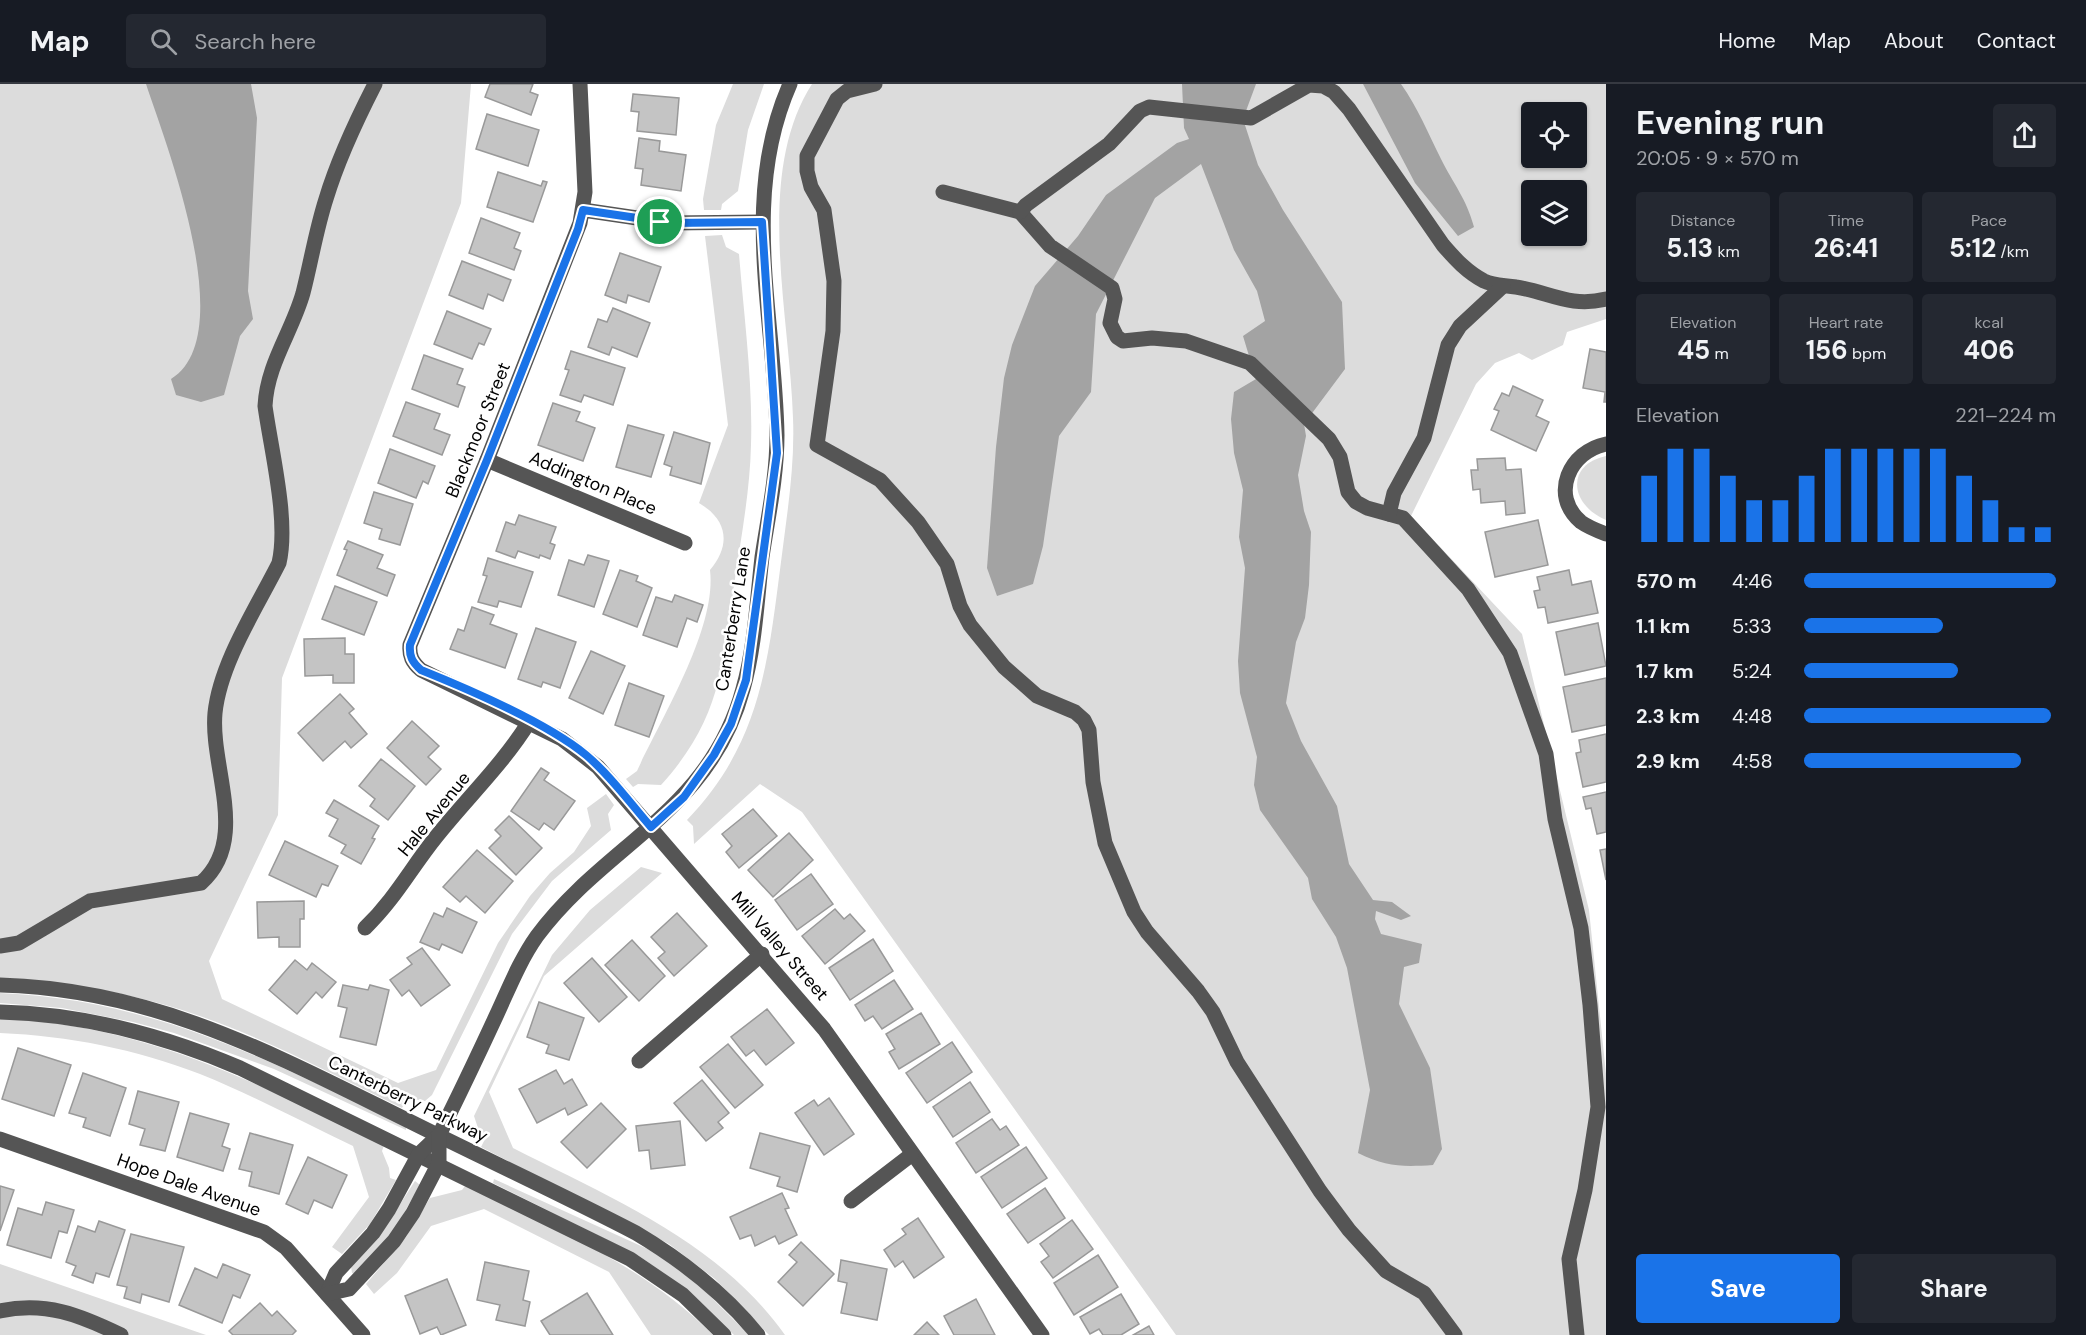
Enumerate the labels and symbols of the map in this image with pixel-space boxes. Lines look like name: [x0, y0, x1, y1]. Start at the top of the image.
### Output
pin: [634, 196, 685, 247]
street label: Blackmoor Street: [440, 359, 516, 501]
street label: Addington Place: [526, 445, 660, 521]
street label: Canterberry Lane: [710, 545, 756, 693]
street label: Hale Avenue: [393, 767, 475, 861]
street label: Mill Valley Street: [726, 887, 834, 1005]
street label: Canterberry Parkway: [324, 1050, 492, 1148]
street label: Hope Dale Avenue: [114, 1148, 264, 1222]

